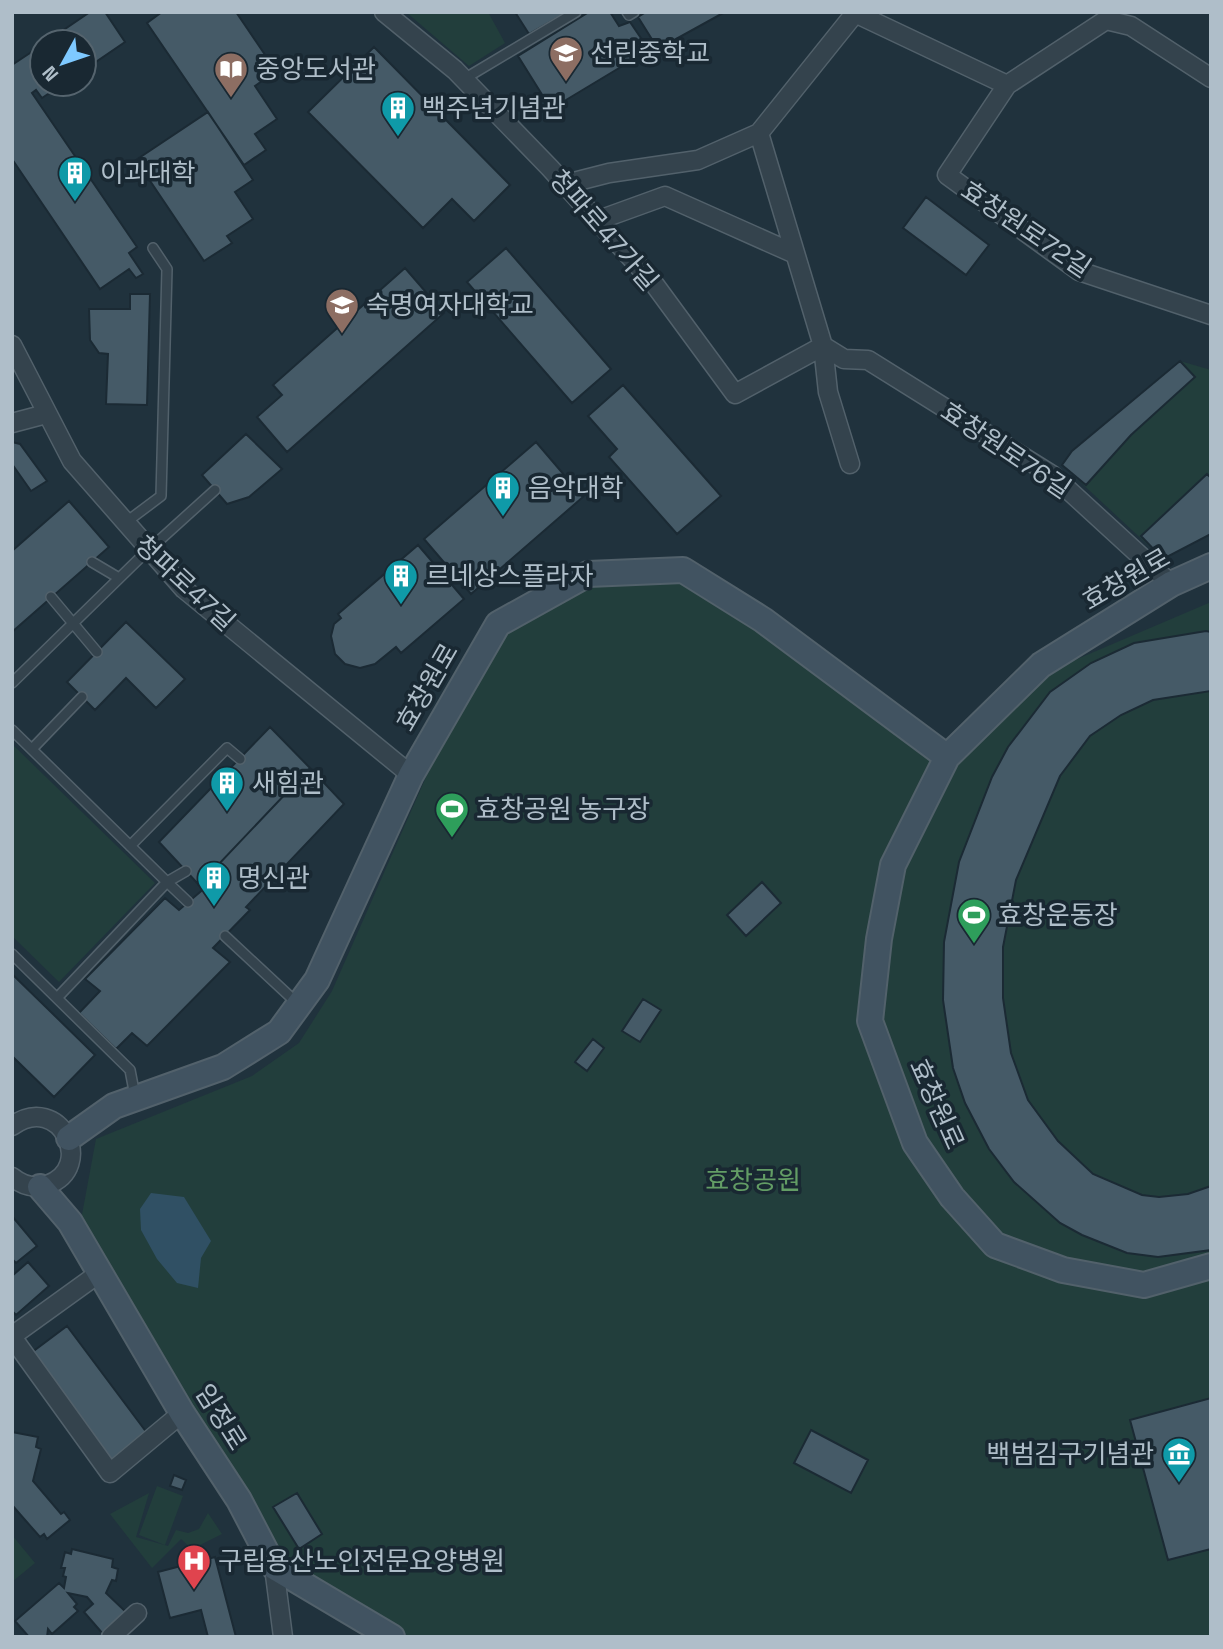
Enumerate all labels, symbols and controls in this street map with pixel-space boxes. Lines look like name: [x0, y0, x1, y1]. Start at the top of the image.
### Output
north arrow: [28, 28, 98, 98]
school or university icon: 선린중학교: [547, 34, 585, 83]
place label: 선린중학교: [590, 36, 710, 70]
library icon: 중앙도서관: [212, 50, 250, 99]
place label: 중앙도서관: [256, 52, 376, 86]
text: N: [37, 61, 64, 87]
building icon: 백주년기념관: [379, 89, 417, 138]
place label: 백주년기념관: [422, 91, 566, 125]
building icon: 이과대학: [56, 154, 94, 203]
place label: 이과대학: [100, 156, 196, 190]
street label: 청파로47가길: [542, 162, 666, 298]
street label: 효창원로72길: [954, 173, 1098, 285]
school or university icon: 숙명여자대학교: [323, 286, 361, 335]
place label: 숙명여자대학교: [366, 288, 533, 322]
street label: 효창원로76길: [934, 394, 1078, 506]
building icon: 음악대학: [484, 469, 522, 518]
place label: 음악대학: [528, 471, 624, 505]
street label: 청파로47길: [127, 528, 243, 638]
street label: 효창원로: [1076, 540, 1176, 618]
building icon: 르네상스플라자: [382, 557, 420, 606]
place label: 르네상스플라자: [426, 559, 594, 593]
street label: 효창원로: [388, 637, 466, 737]
building icon: 새힘관: [208, 764, 246, 813]
place label: 새힘관: [252, 766, 324, 800]
sports icon: 효창공원 농구장: [433, 790, 471, 839]
place label: 효창공원 농구장: [476, 792, 650, 826]
building icon: 명신관: [195, 859, 233, 908]
place label: 명신관: [238, 861, 310, 895]
sports icon: 효창운동장: [955, 896, 993, 945]
place label: 효창운동장: [998, 898, 1118, 932]
street label: 효창원로: [902, 1053, 972, 1155]
park label: 효창공원: [705, 1163, 801, 1197]
street label: 임정로: [188, 1378, 254, 1456]
museum icon: 백범김구기념관: [1160, 1435, 1198, 1484]
place label: 백범김구기념관: [987, 1437, 1154, 1471]
hospital icon: 구립용산노인전문요양병원: [175, 1542, 213, 1591]
place label: 구립용산노인전문요양병원: [218, 1544, 505, 1578]

